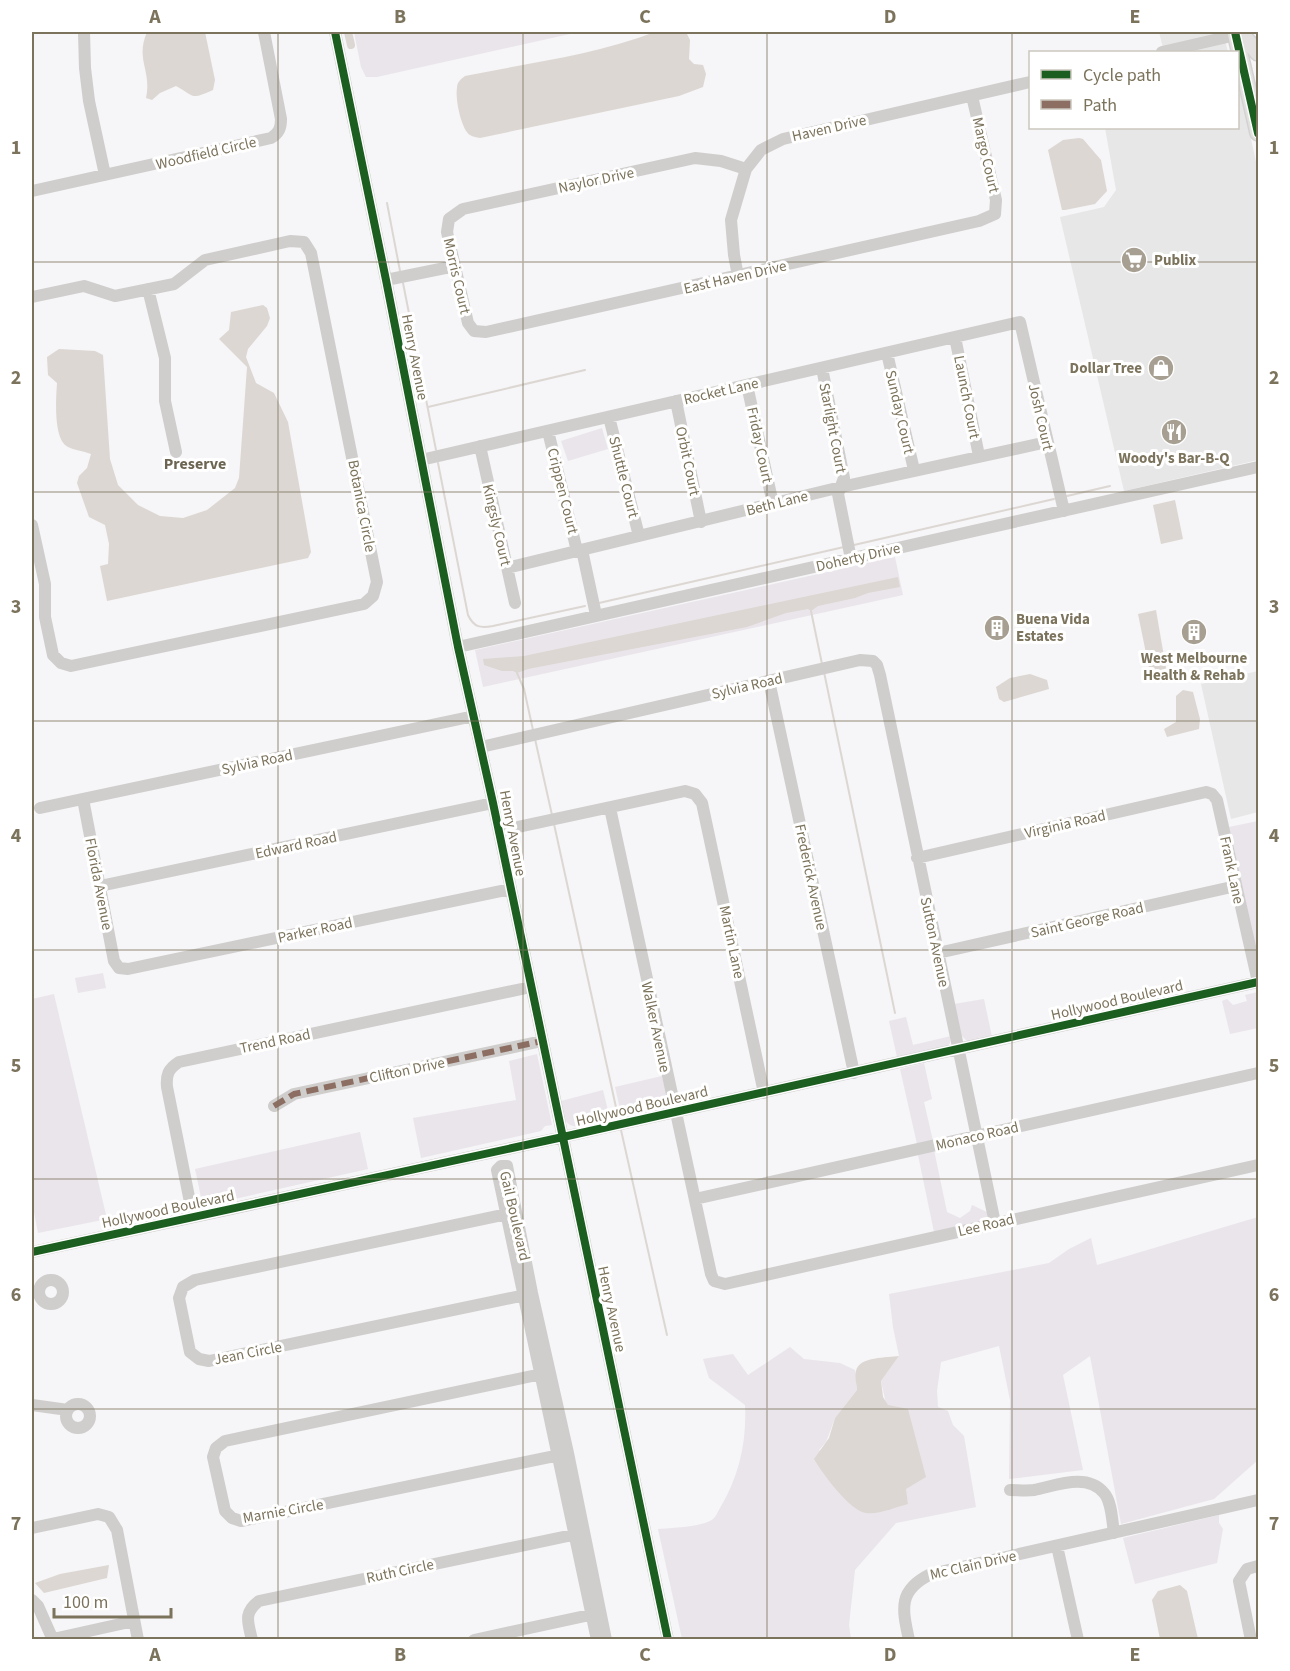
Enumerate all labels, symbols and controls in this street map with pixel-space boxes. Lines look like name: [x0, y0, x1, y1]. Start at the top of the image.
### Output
text: A: [148, 3, 161, 31]
text: B: [394, 3, 406, 31]
text: C: [639, 3, 651, 31]
text: D: [884, 3, 896, 31]
text: E: [1130, 3, 1140, 31]
legend: [1029, 51, 1239, 129]
text: Cycle path: [1083, 63, 1161, 88]
text: Path: [1083, 93, 1117, 118]
street label: Haven Drive: [790, 110, 868, 147]
street label: Margo Court: [967, 115, 1004, 195]
street label: Woodfield Circle: [154, 132, 258, 175]
text: 1: [11, 134, 21, 162]
text: 1: [1269, 134, 1279, 162]
street label: Naylor Drive: [556, 162, 636, 199]
street label: Morris Court: [438, 236, 475, 316]
supermarket icon: Publix: [1119, 245, 1149, 275]
place label: Publix: [1154, 250, 1196, 271]
street label: East Haven Drive: [682, 255, 789, 300]
street label: Henry Avenue: [396, 312, 433, 402]
shop icon: Dollar Tree: [1146, 353, 1176, 383]
street label: Launch Court: [948, 354, 985, 441]
place label: Dollar Tree: [1070, 358, 1142, 379]
text: 2: [11, 364, 21, 392]
text: 2: [1269, 364, 1279, 392]
street label: Sunday Court: [880, 368, 919, 456]
street label: Rocket Lane: [682, 373, 761, 410]
street label: Starlight Court: [813, 381, 852, 475]
street label: Josh Court: [1023, 382, 1058, 453]
street label: Friday Court: [741, 405, 778, 485]
restaurant icon: Woody's Bar-B-Q: [1159, 417, 1189, 447]
street label: Orbit Court: [670, 425, 705, 498]
street label: Shuttle Court: [603, 434, 644, 520]
street label: Crippen Court: [542, 446, 583, 536]
place label: Woody's Bar-B-Q: [1119, 448, 1230, 469]
district label: Preserve: [164, 453, 226, 475]
street label: Botanica Circle: [342, 458, 381, 554]
street label: Kingsly Court: [477, 482, 516, 568]
street label: Beth Lane: [744, 486, 810, 521]
street label: Doherty Drive: [814, 538, 902, 577]
text: 3: [11, 593, 21, 621]
text: 3: [1269, 593, 1279, 621]
place label: Buena Vida Estates: [1016, 609, 1090, 647]
building icon: Buena Vida Estates: [982, 613, 1012, 643]
building icon: West Melbourne Health & Rehab: [1179, 617, 1209, 647]
place label: West Melbourne Health & Rehab: [1141, 648, 1247, 686]
street label: Sylvia Road: [710, 668, 785, 705]
street label: Sylvia Road: [220, 745, 295, 780]
street label: Henry Avenue: [494, 788, 531, 878]
street label: Virginia Road: [1023, 805, 1108, 844]
text: 4: [11, 822, 22, 850]
street label: Frederick Avenue: [789, 822, 832, 932]
text: 4: [1269, 822, 1280, 850]
street label: Edward Road: [253, 827, 339, 864]
street label: Frank Lane: [1214, 834, 1249, 906]
street label: Florida Avenue: [79, 836, 118, 932]
street label: Sutton Avenue: [915, 895, 954, 989]
street label: Saint George Road: [1029, 897, 1146, 944]
street label: Martin Lane: [714, 904, 749, 981]
street label: Parker Road: [276, 912, 354, 949]
street label: Hollywood Boulevard: [1049, 975, 1185, 1026]
street label: Walker Avenue: [636, 980, 675, 1074]
street label: Trend Road: [238, 1024, 312, 1059]
text: 5: [11, 1052, 21, 1080]
street label: Clifton Drive: [367, 1052, 447, 1089]
text: 5: [1269, 1052, 1279, 1080]
street label: Hollywood Boulevard: [574, 1081, 710, 1132]
street label: Monaco Road: [934, 1117, 1021, 1156]
street label: Gail Boulevard: [494, 1169, 535, 1263]
street label: Hollywood Boulevard: [100, 1185, 236, 1234]
street label: Lee Road: [956, 1209, 1016, 1242]
street label: Henry Avenue: [592, 1264, 631, 1354]
text: 6: [11, 1281, 21, 1309]
text: 6: [1269, 1281, 1279, 1309]
street label: Jean Circle: [212, 1337, 284, 1370]
street label: Marnie Circle: [241, 1494, 325, 1529]
text: 7: [11, 1510, 21, 1538]
text: 7: [1269, 1510, 1279, 1538]
street label: Mc Clain Drive: [928, 1545, 1018, 1586]
street label: Ruth Circle: [364, 1554, 436, 1589]
scale bar: [54, 1581, 171, 1619]
text: 100 m: [63, 1590, 108, 1615]
text: A: [148, 1641, 161, 1669]
text: B: [394, 1641, 406, 1669]
text: C: [639, 1641, 651, 1669]
text: D: [884, 1641, 896, 1669]
text: E: [1130, 1641, 1140, 1669]

